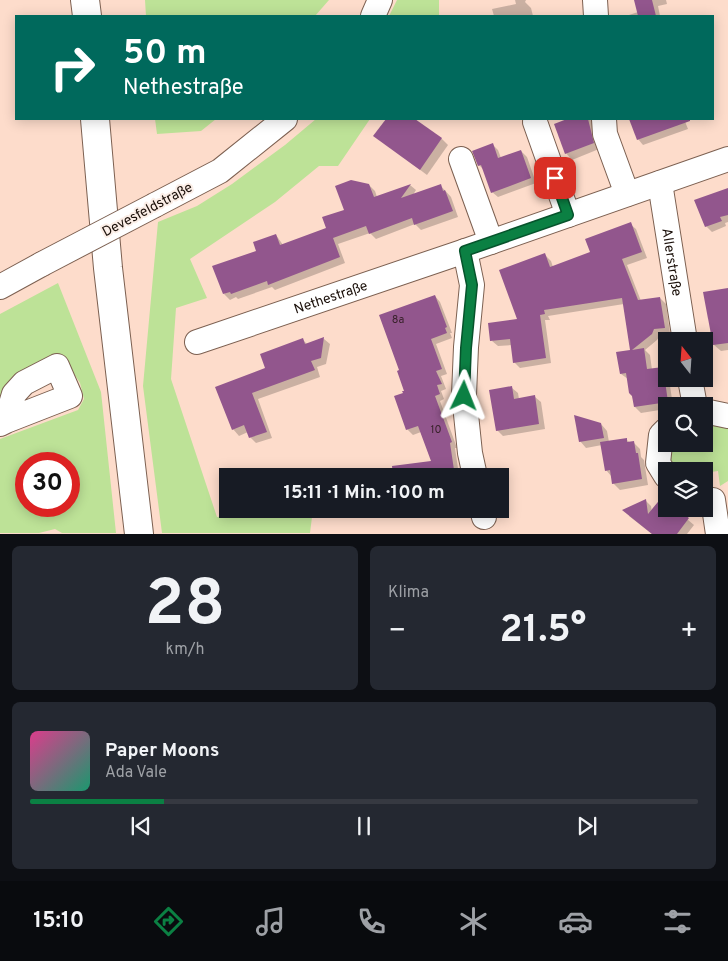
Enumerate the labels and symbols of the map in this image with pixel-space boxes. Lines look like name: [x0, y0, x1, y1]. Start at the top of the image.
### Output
pin: [534, 157, 576, 199]
street label: Devesfeldstraße: [100, 179, 196, 241]
street label: Allerstraße: [657, 227, 685, 298]
street label: Nethestraße: [292, 278, 370, 318]
house number: 8a: [392, 313, 405, 327]
north arrow: [658, 332, 712, 388]
position arrow: [437, 369, 489, 421]
house number: 10: [430, 423, 442, 437]
speed limit sign: 30: [15, 452, 80, 517]

